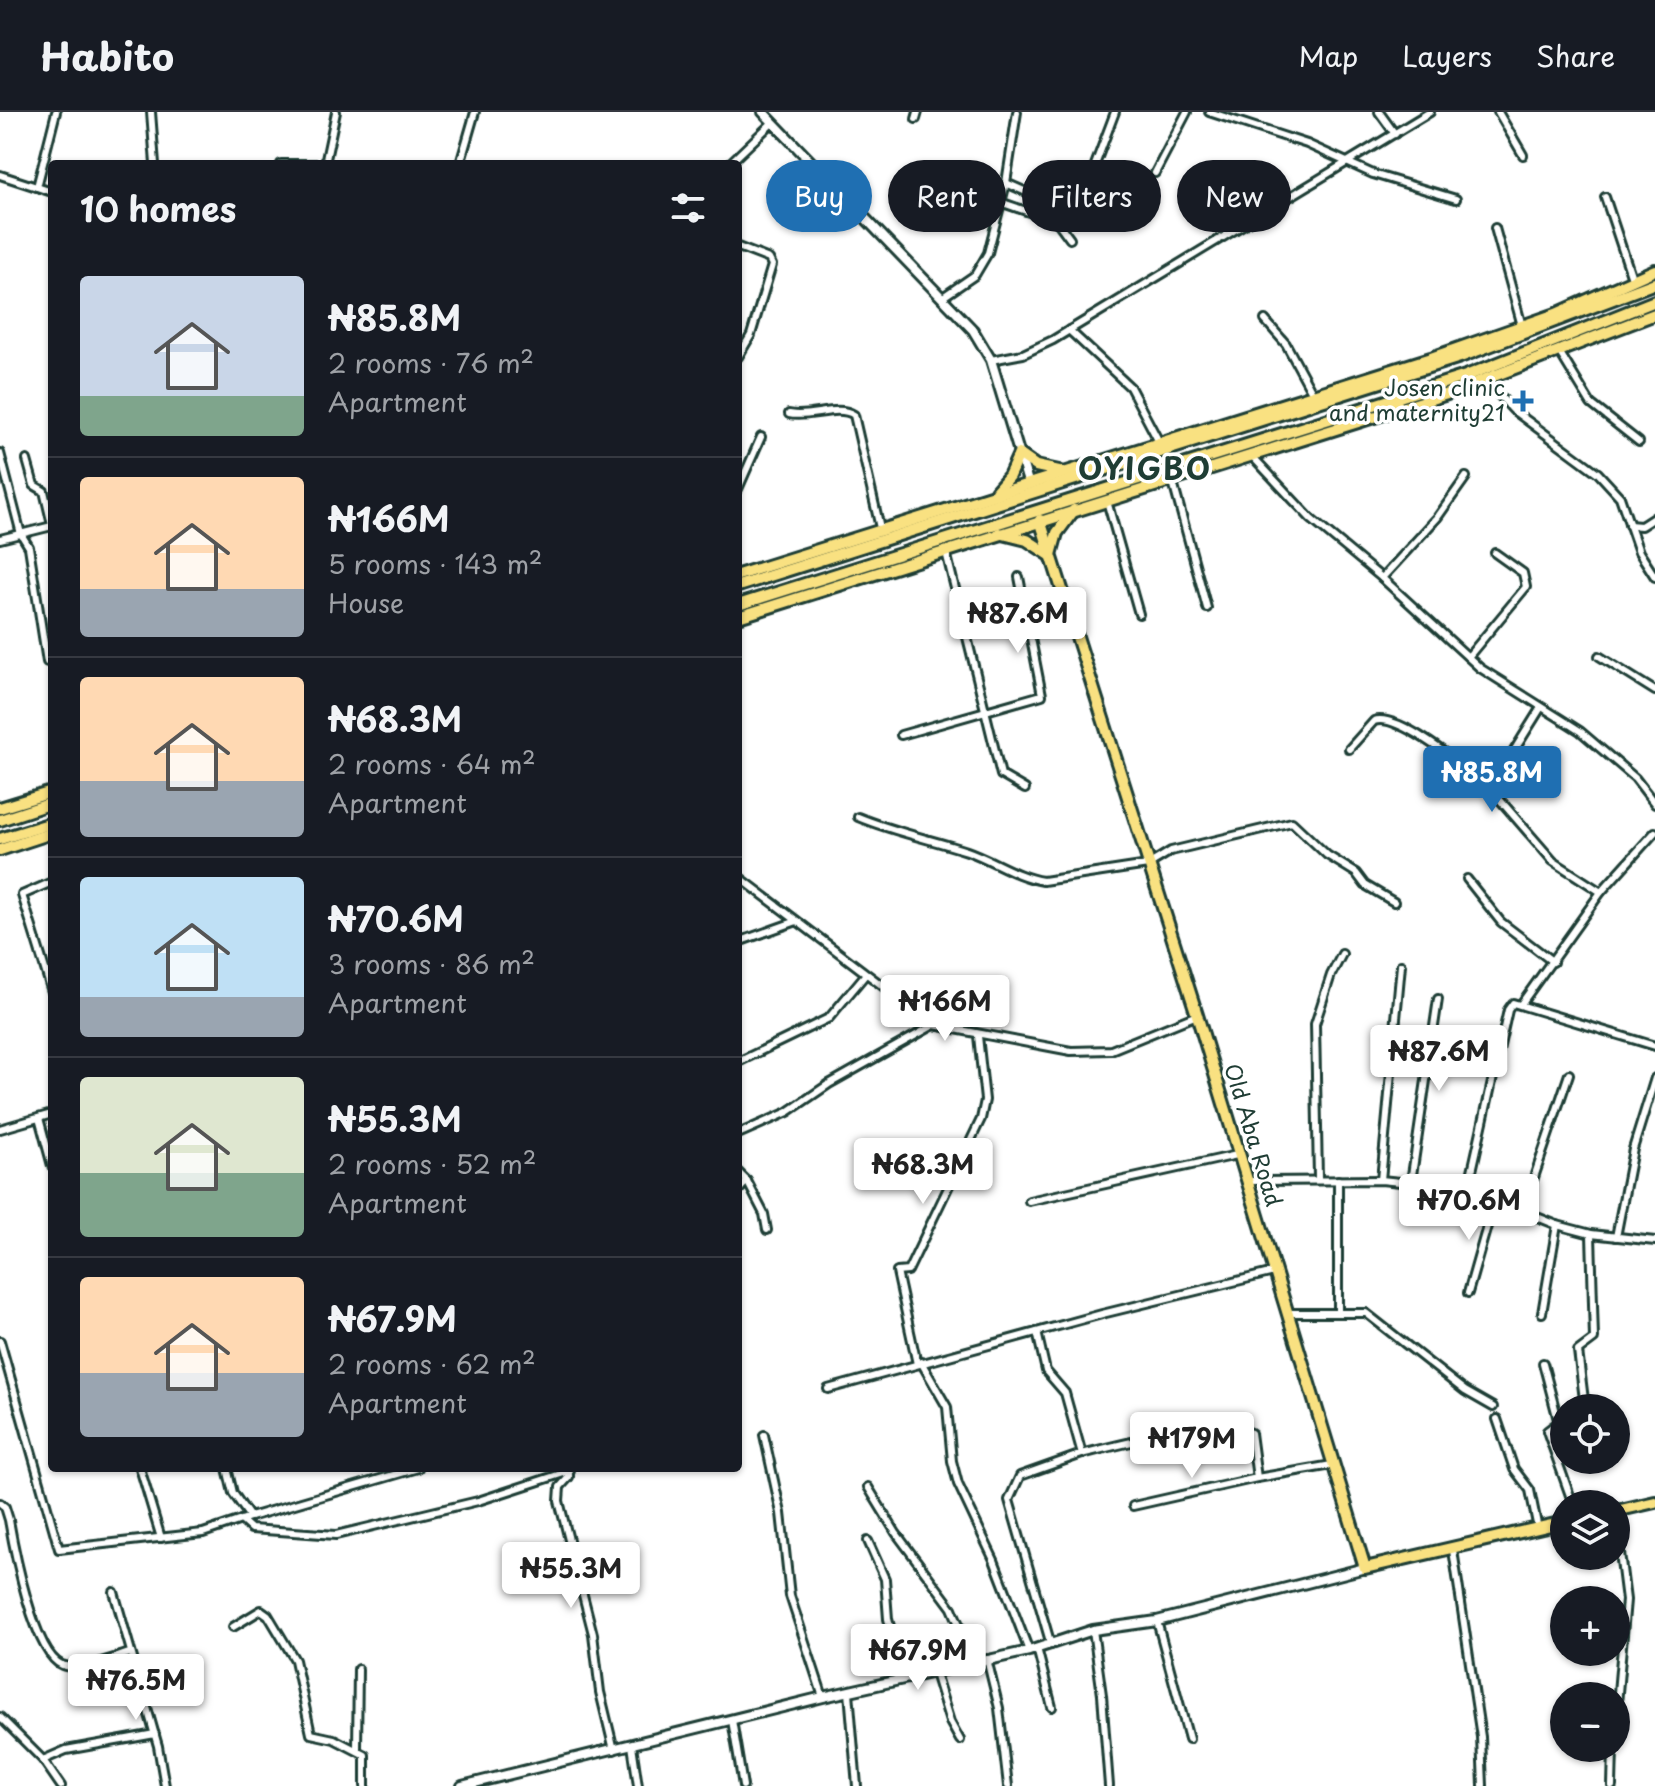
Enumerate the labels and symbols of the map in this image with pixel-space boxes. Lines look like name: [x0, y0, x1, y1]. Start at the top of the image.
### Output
place label: Josen clinic and maternity21: [1329, 370, 1505, 428]
marker: Josen clinic and maternity21: [1512, 390, 1534, 412]
district label: OYIGBO: [1078, 445, 1212, 490]
pin: ₦87.6M: [953, 587, 1083, 655]
pin: ₦85.8M: [1427, 746, 1557, 814]
pin: ₦166M: [889, 975, 1001, 1043]
pin: ₦87.6M: [1374, 1025, 1504, 1093]
street label: Old Aba Road: [1217, 1059, 1292, 1210]
pin: ₦68.3M: [858, 1138, 988, 1206]
pin: ₦70.6M: [1404, 1174, 1534, 1242]
pin: ₦179M: [1136, 1412, 1248, 1480]
pin: ₦55.3M: [506, 1542, 636, 1610]
pin: ₦67.9M: [853, 1624, 983, 1692]
pin: ₦76.5M: [71, 1654, 201, 1722]

